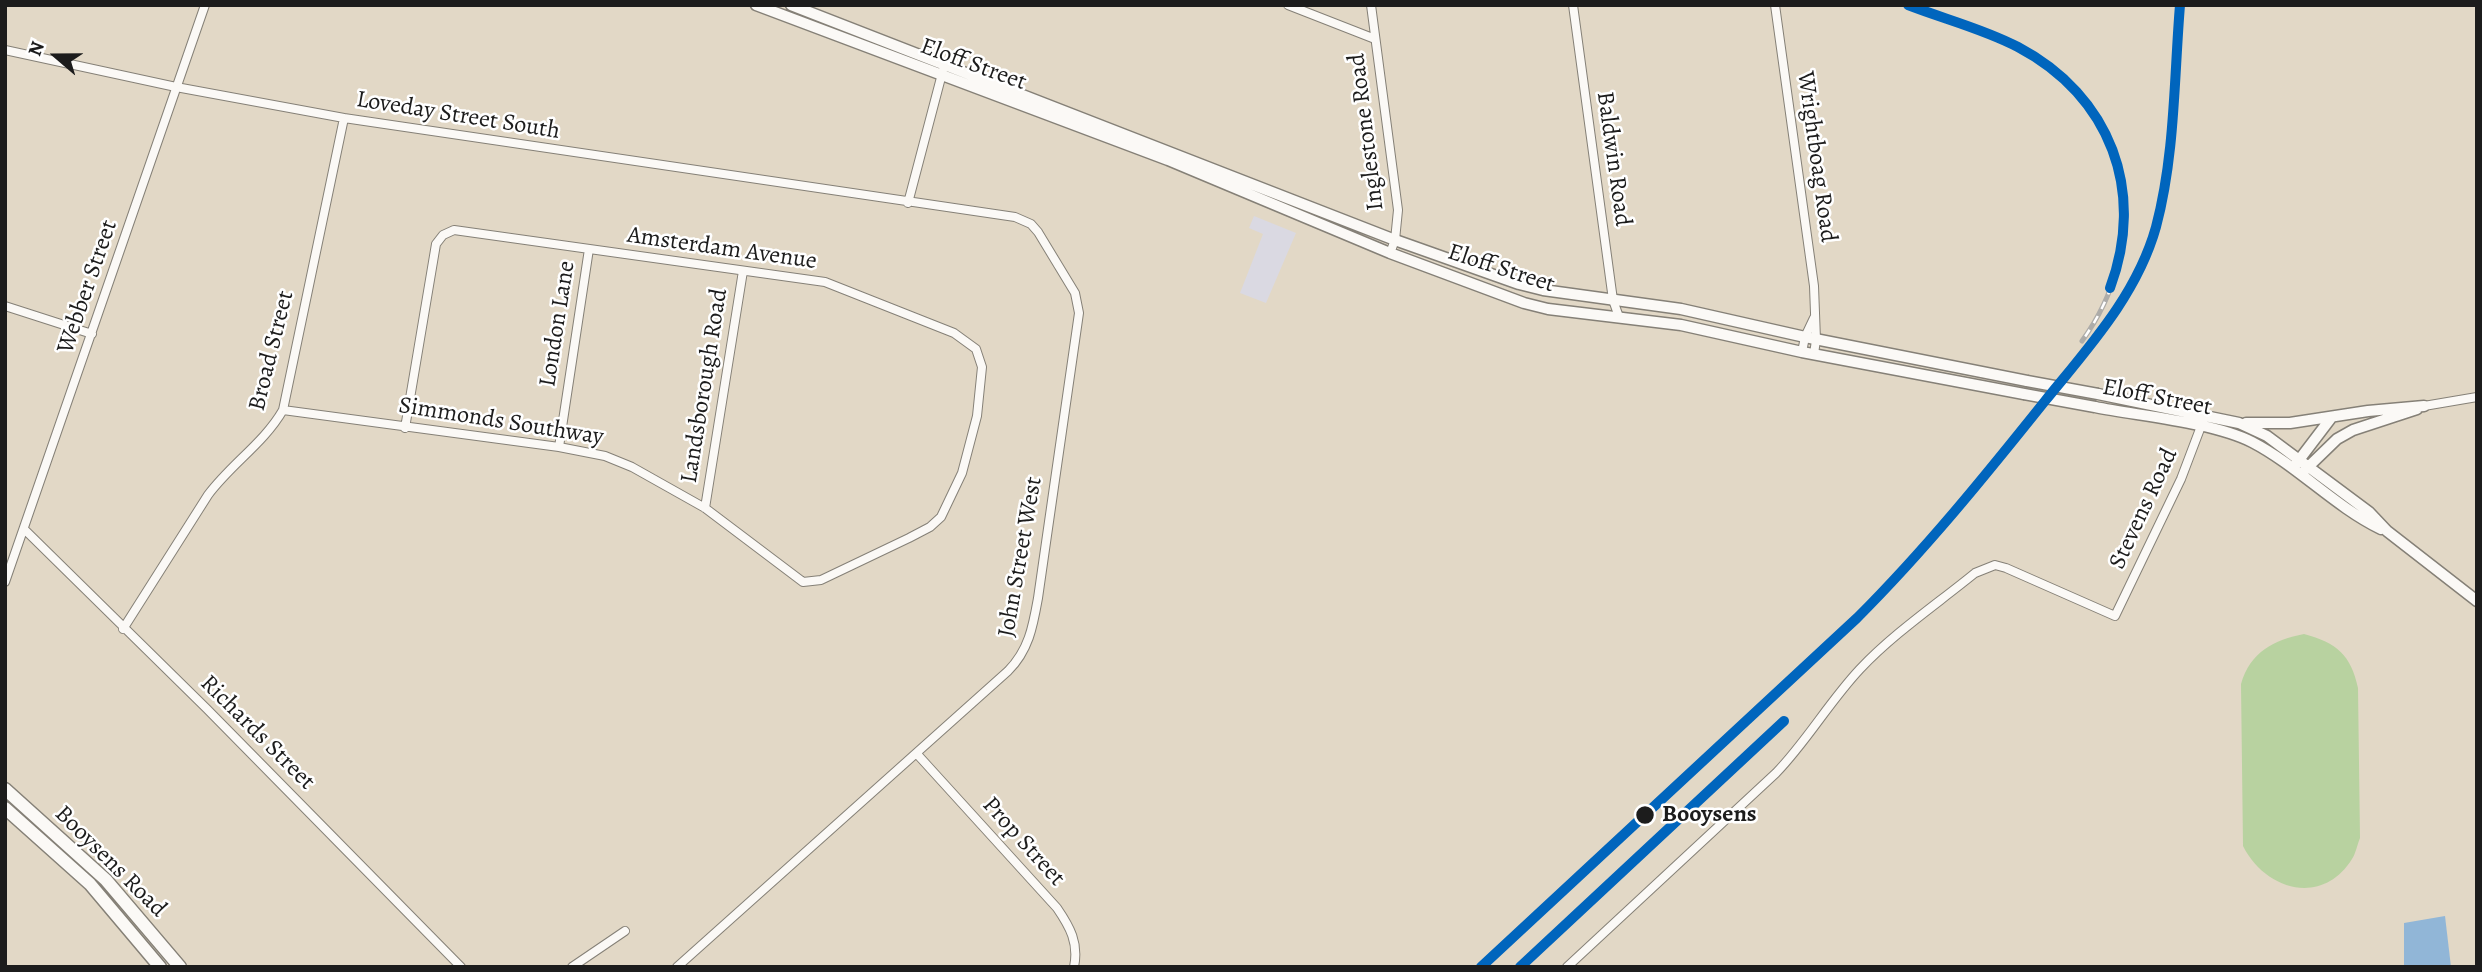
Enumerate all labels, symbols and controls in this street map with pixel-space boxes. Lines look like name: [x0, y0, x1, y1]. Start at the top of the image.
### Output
north arrow: [21, 21, 91, 91]
street label: Eloff Street: [916, 33, 1030, 97]
text: N: [22, 38, 51, 60]
street label: Inglestone Road: [1343, 52, 1391, 212]
street label: Wrightboag Road: [1790, 70, 1842, 244]
street label: Loveday Street South: [354, 86, 562, 146]
street label: Baldwin Road: [1589, 90, 1637, 228]
street label: Webber Street: [52, 216, 124, 358]
street label: Amsterdam Avenue: [625, 221, 819, 277]
street label: Eloff Street: [1444, 238, 1558, 300]
street label: London Lane: [534, 259, 582, 389]
street label: Landsborough Road: [675, 287, 735, 485]
street label: Broad Street: [243, 288, 301, 414]
street label: Eloff Street: [2100, 373, 2214, 423]
street label: Simmonds Southway: [397, 392, 605, 452]
street label: Stevens Road: [2103, 444, 2185, 574]
street label: John Street West: [993, 475, 1049, 639]
street label: Richards Street: [194, 670, 320, 796]
street label: Prop Street: [975, 791, 1071, 893]
street label: Booysens Road: [48, 800, 172, 924]
place label: Booysens: [1662, 801, 1757, 829]
marker: Booysens: [1634, 804, 1656, 826]

